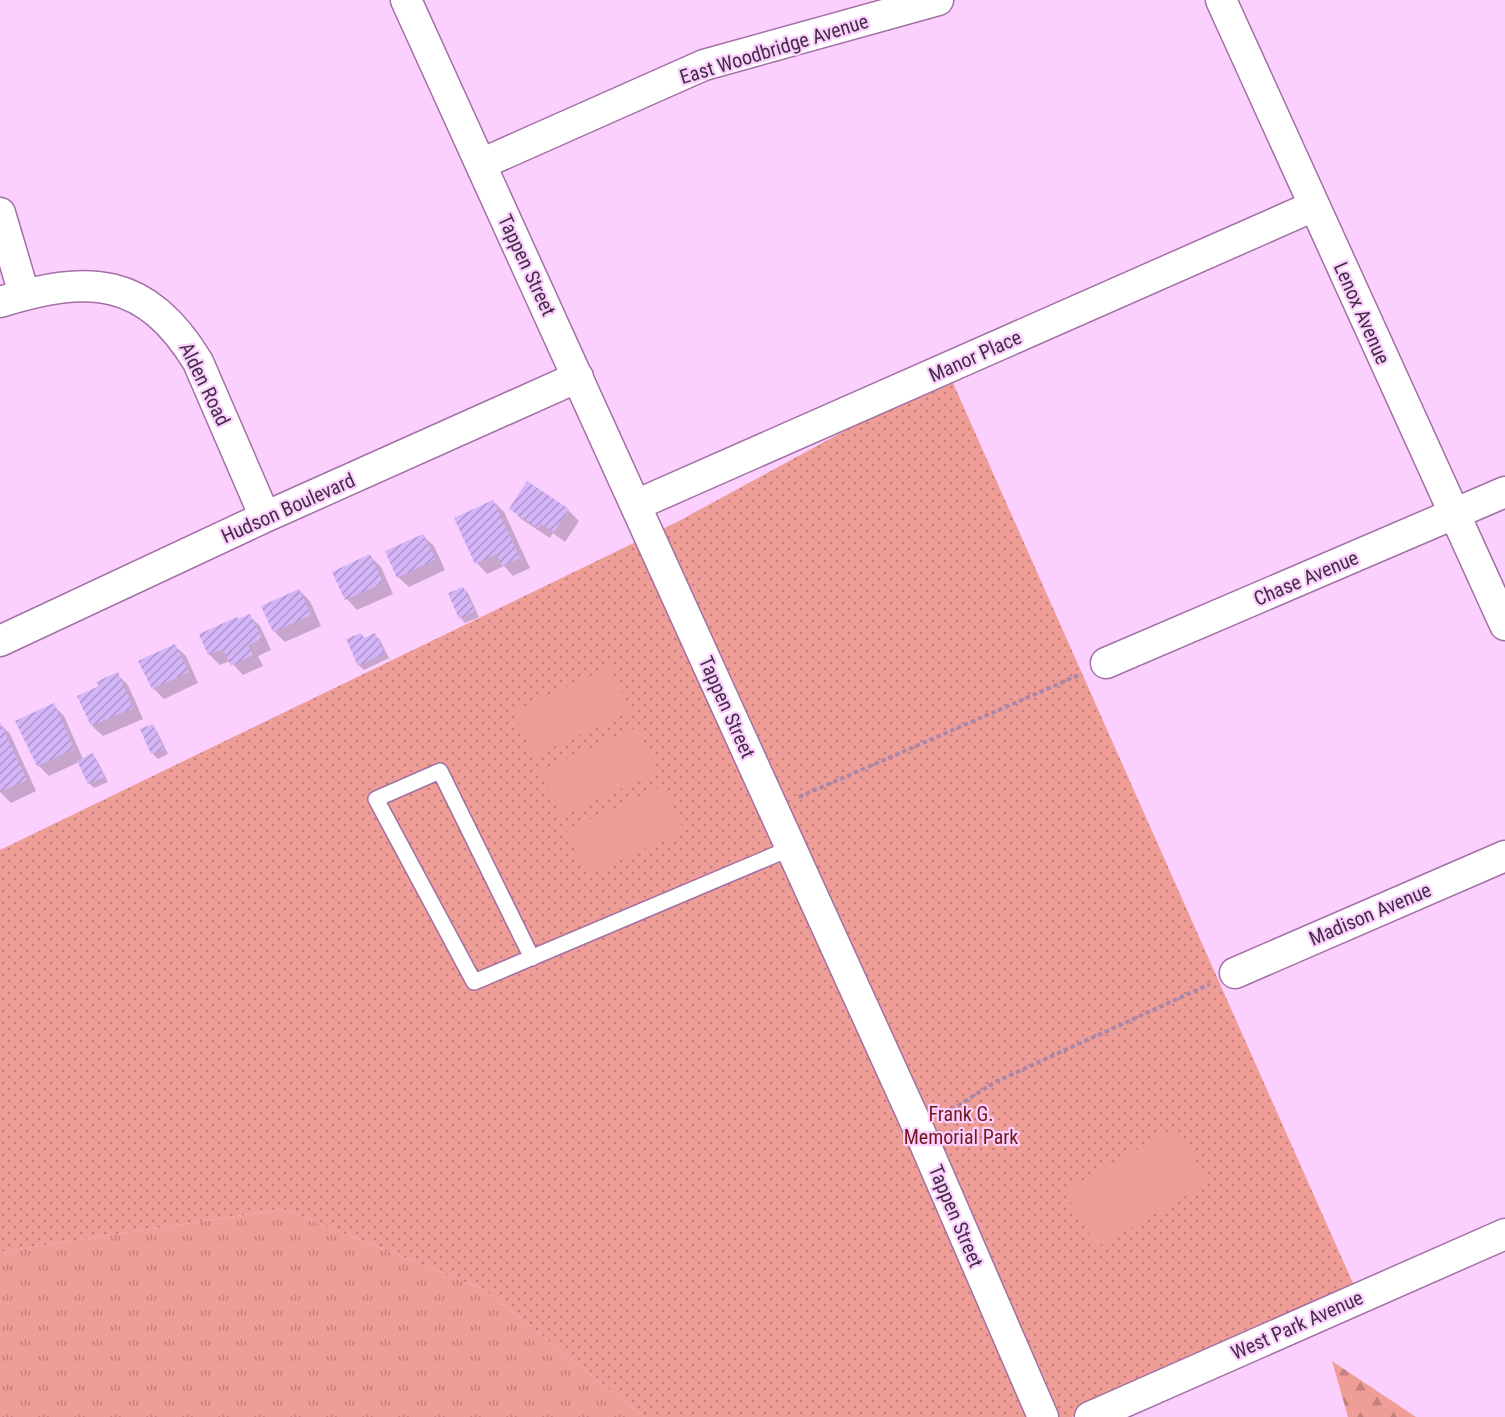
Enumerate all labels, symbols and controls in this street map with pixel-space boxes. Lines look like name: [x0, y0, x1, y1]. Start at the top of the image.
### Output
street label: East Woodbridge Avenue: [677, 9, 871, 89]
street label: Tappen Street: [493, 210, 561, 320]
street label: Lenox Avenue: [1329, 258, 1395, 368]
street label: Manor Place: [925, 325, 1025, 387]
street label: Alden Road: [175, 338, 235, 430]
street label: Hudson Boulevard: [217, 468, 359, 548]
street label: Chase Avenue: [1250, 545, 1362, 611]
street label: Tappen Street: [694, 652, 760, 762]
street label: Madison Avenue: [1305, 878, 1435, 950]
park label: Frank G. Memorial Park: [904, 1102, 1018, 1149]
street label: Tappen Street: [924, 1161, 988, 1271]
street label: West Park Avenue: [1227, 1285, 1367, 1365]

